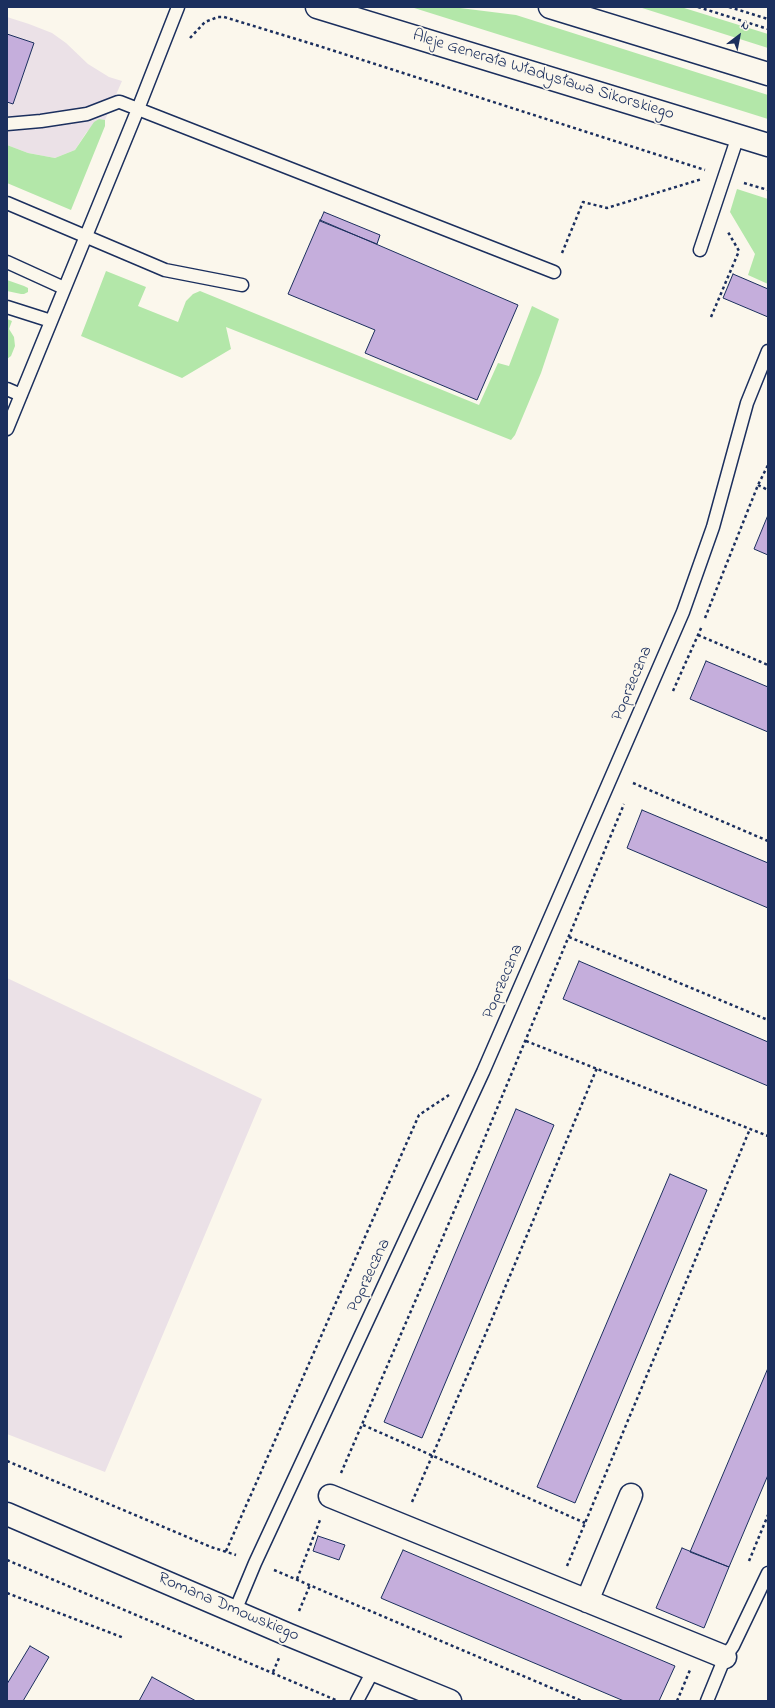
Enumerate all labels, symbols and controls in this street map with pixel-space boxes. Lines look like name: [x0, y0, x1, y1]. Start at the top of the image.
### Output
north arrow: [719, 16, 759, 56]
text: N: [738, 17, 753, 35]
street label: Aleje Generała Władysława Sikorskiego: [410, 26, 676, 126]
street label: Poprzeczna: [608, 644, 658, 724]
street label: Poprzeczna: [479, 942, 529, 1022]
street label: Poprzeczna: [344, 1236, 396, 1316]
street label: Romana Dmowskiego: [154, 1569, 302, 1647]

